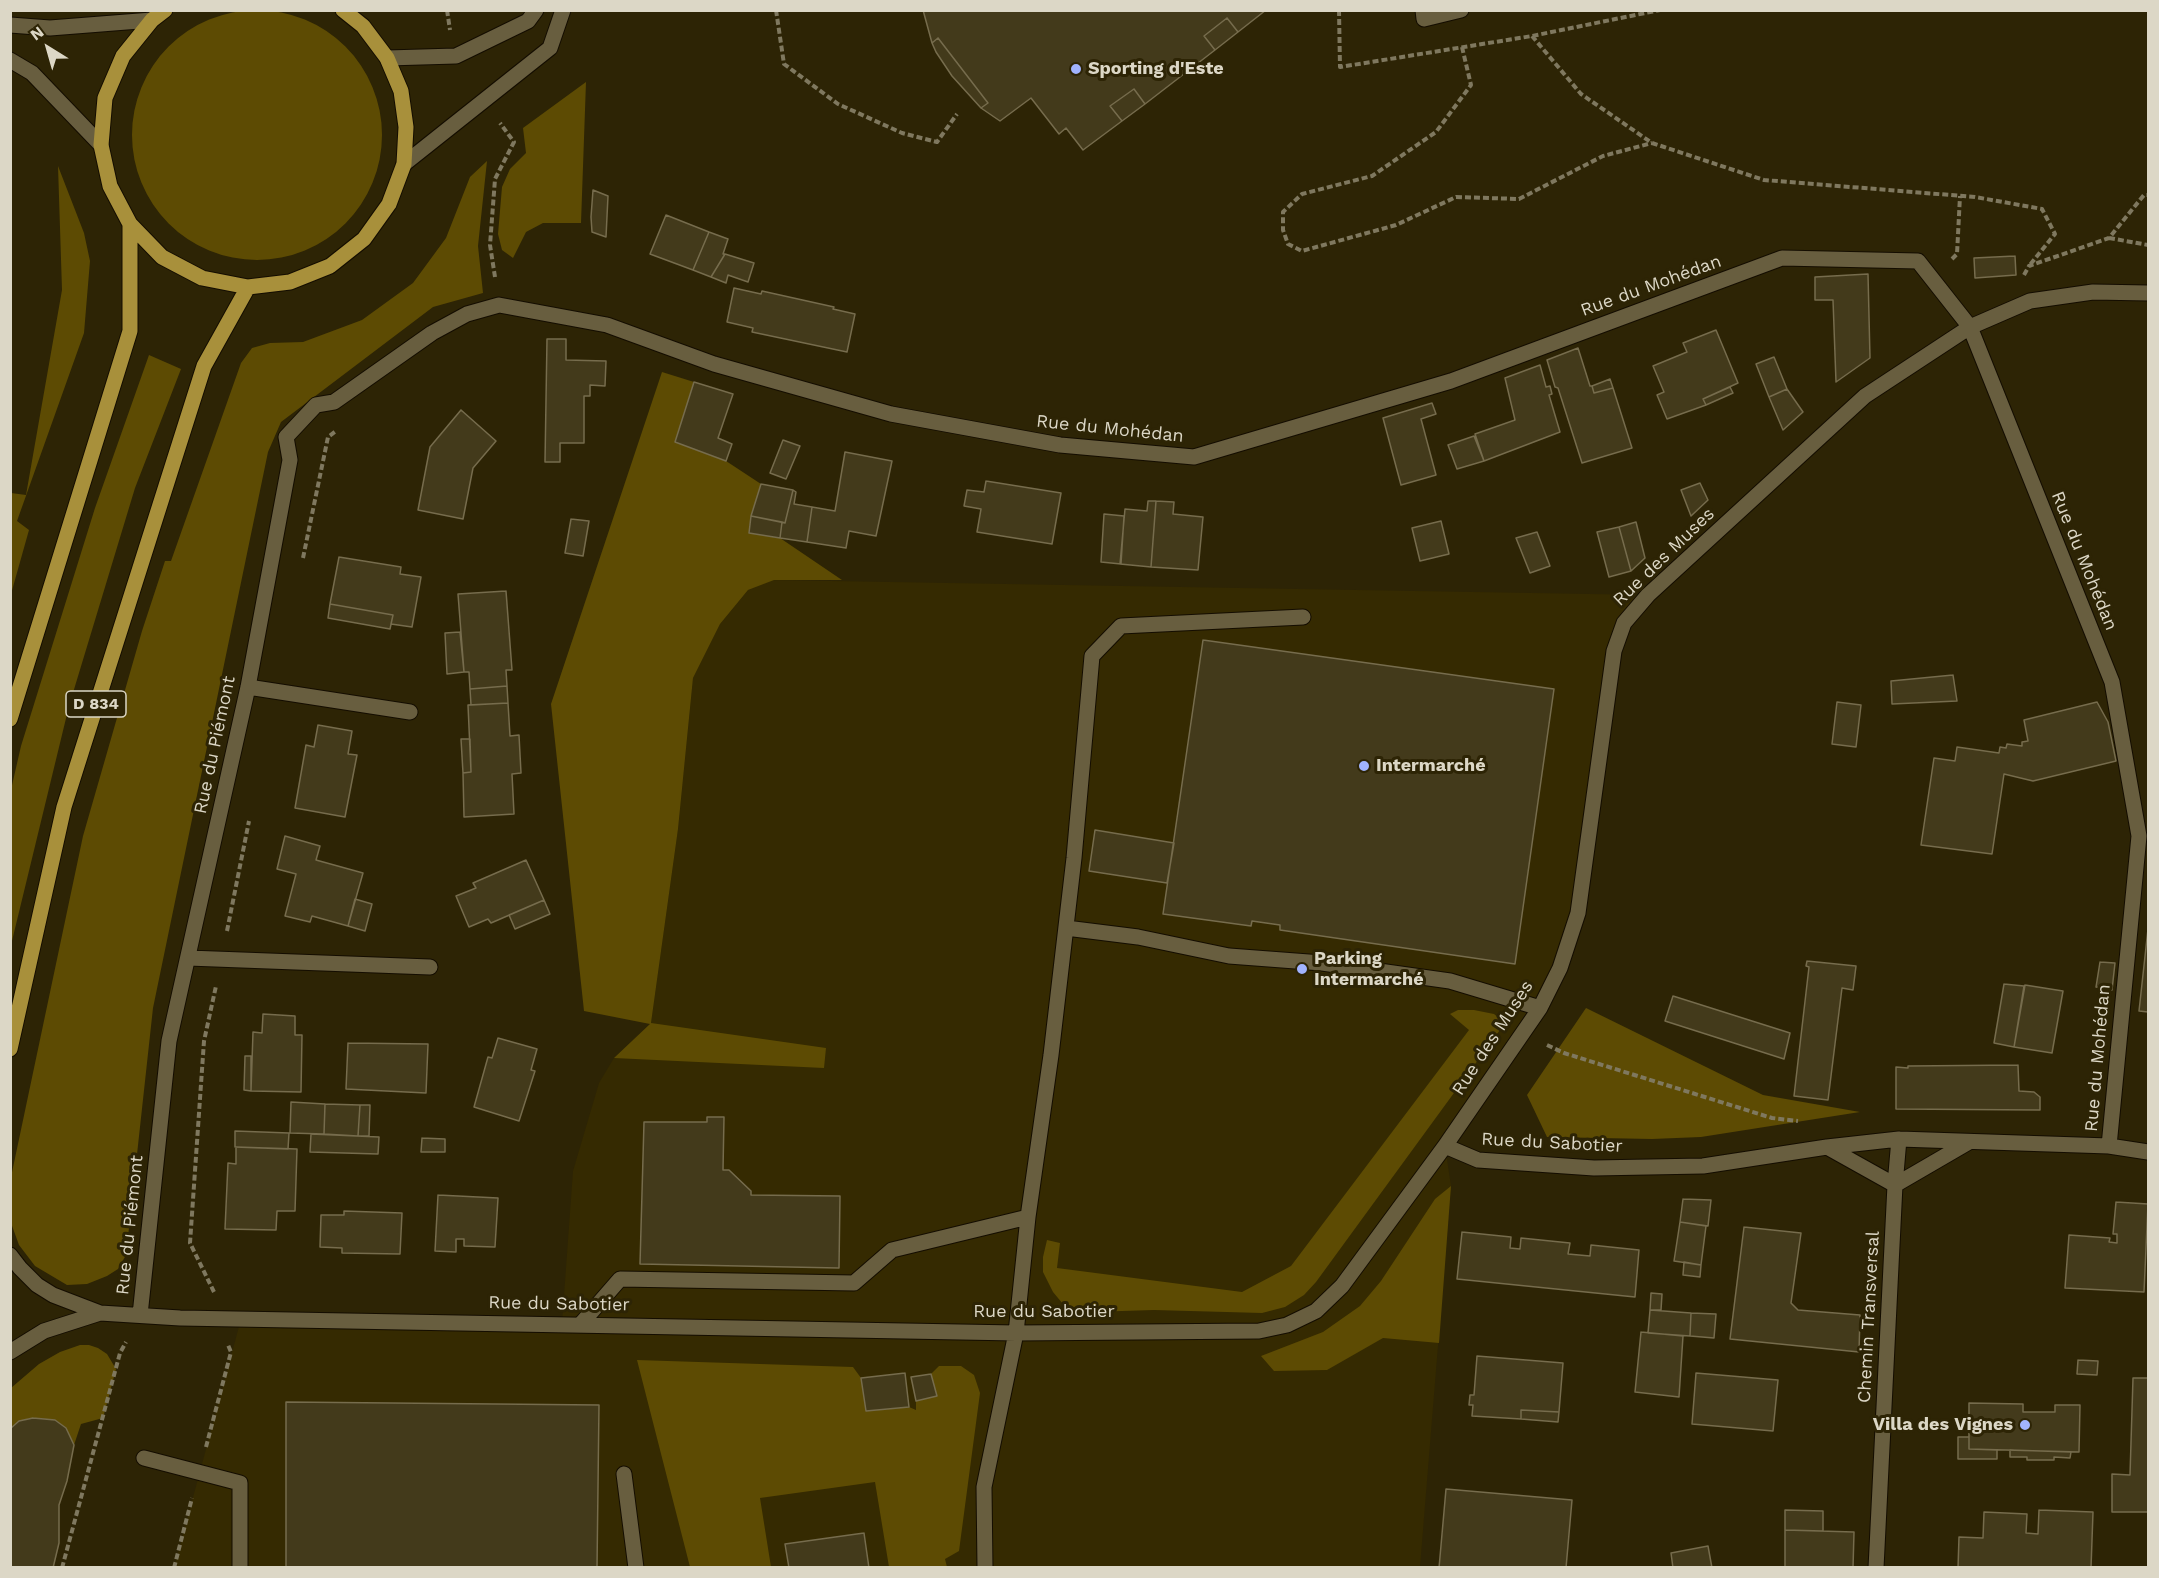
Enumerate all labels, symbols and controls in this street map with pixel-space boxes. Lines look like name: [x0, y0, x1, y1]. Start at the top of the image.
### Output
north arrow: [18, 18, 78, 78]
text: N: [26, 22, 47, 44]
place label: Sporting d'Este: [1088, 58, 1224, 80]
marker: Sporting d'Este: [1069, 62, 1083, 76]
street label: Rue du Mohédan: [1578, 251, 1724, 321]
street label: Rue du Mohédan: [1035, 411, 1185, 447]
street label: Rue du Mohédan: [2046, 488, 2122, 634]
street label: Rue des Muses: [1609, 503, 1719, 611]
street label: Rue du Piémont: [190, 674, 240, 816]
road number: D 834: [66, 691, 126, 717]
place label: Intermarché: [1376, 755, 1486, 777]
marker: Intermarché: [1357, 759, 1371, 773]
place label: Parking Intermarché: [1314, 948, 1424, 990]
marker: Parking Intermarché: [1295, 962, 1309, 976]
street label: Rue des Muses: [1448, 977, 1538, 1099]
street label: Rue du Mohédan: [2081, 983, 2115, 1133]
street label: Rue du Sabotier: [1481, 1129, 1623, 1157]
street label: Rue du Piémont: [112, 1154, 148, 1296]
street label: Chemin Transversal: [1854, 1230, 1884, 1404]
street label: Rue du Sabotier: [488, 1292, 630, 1316]
street label: Rue du Sabotier: [973, 1301, 1115, 1323]
place label: Villa des Vignes: [1873, 1414, 2013, 1436]
marker: Villa des Vignes: [2018, 1418, 2032, 1432]

